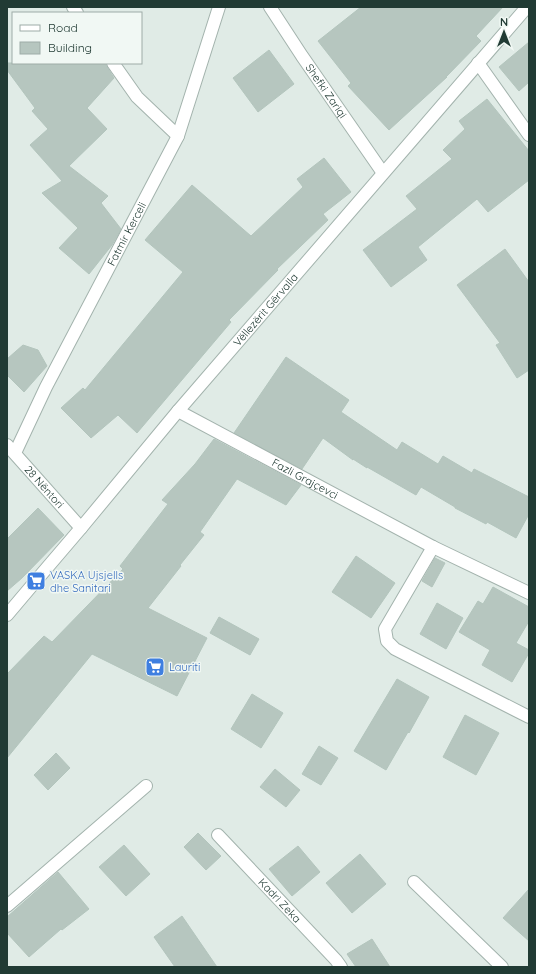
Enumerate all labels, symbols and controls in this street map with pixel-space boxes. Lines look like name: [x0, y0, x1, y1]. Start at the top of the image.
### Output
legend: [12, 12, 142, 64]
north arrow: [484, 12, 524, 52]
text: N: [500, 15, 508, 29]
text: Road: [48, 20, 78, 35]
text: Building: [48, 40, 92, 55]
street label: Shefki Zariqi: [302, 61, 350, 121]
street label: Fatmir Kerceli: [104, 199, 149, 268]
street label: Vëllezërit Gërvalla: [230, 270, 301, 349]
street label: Fazli Grajçevci: [270, 455, 341, 502]
street label: 28 Nëntori: [22, 463, 67, 511]
place label: VASKA Ujsjells dhe Sanitari: [50, 568, 123, 595]
supermarket icon: VASKA Ujsjells dhe Sanitari: [25, 570, 47, 592]
supermarket icon: Lauriti: [144, 656, 166, 678]
place label: Lauriti: [169, 660, 200, 674]
street label: Kadri Zeka: [255, 875, 304, 926]

